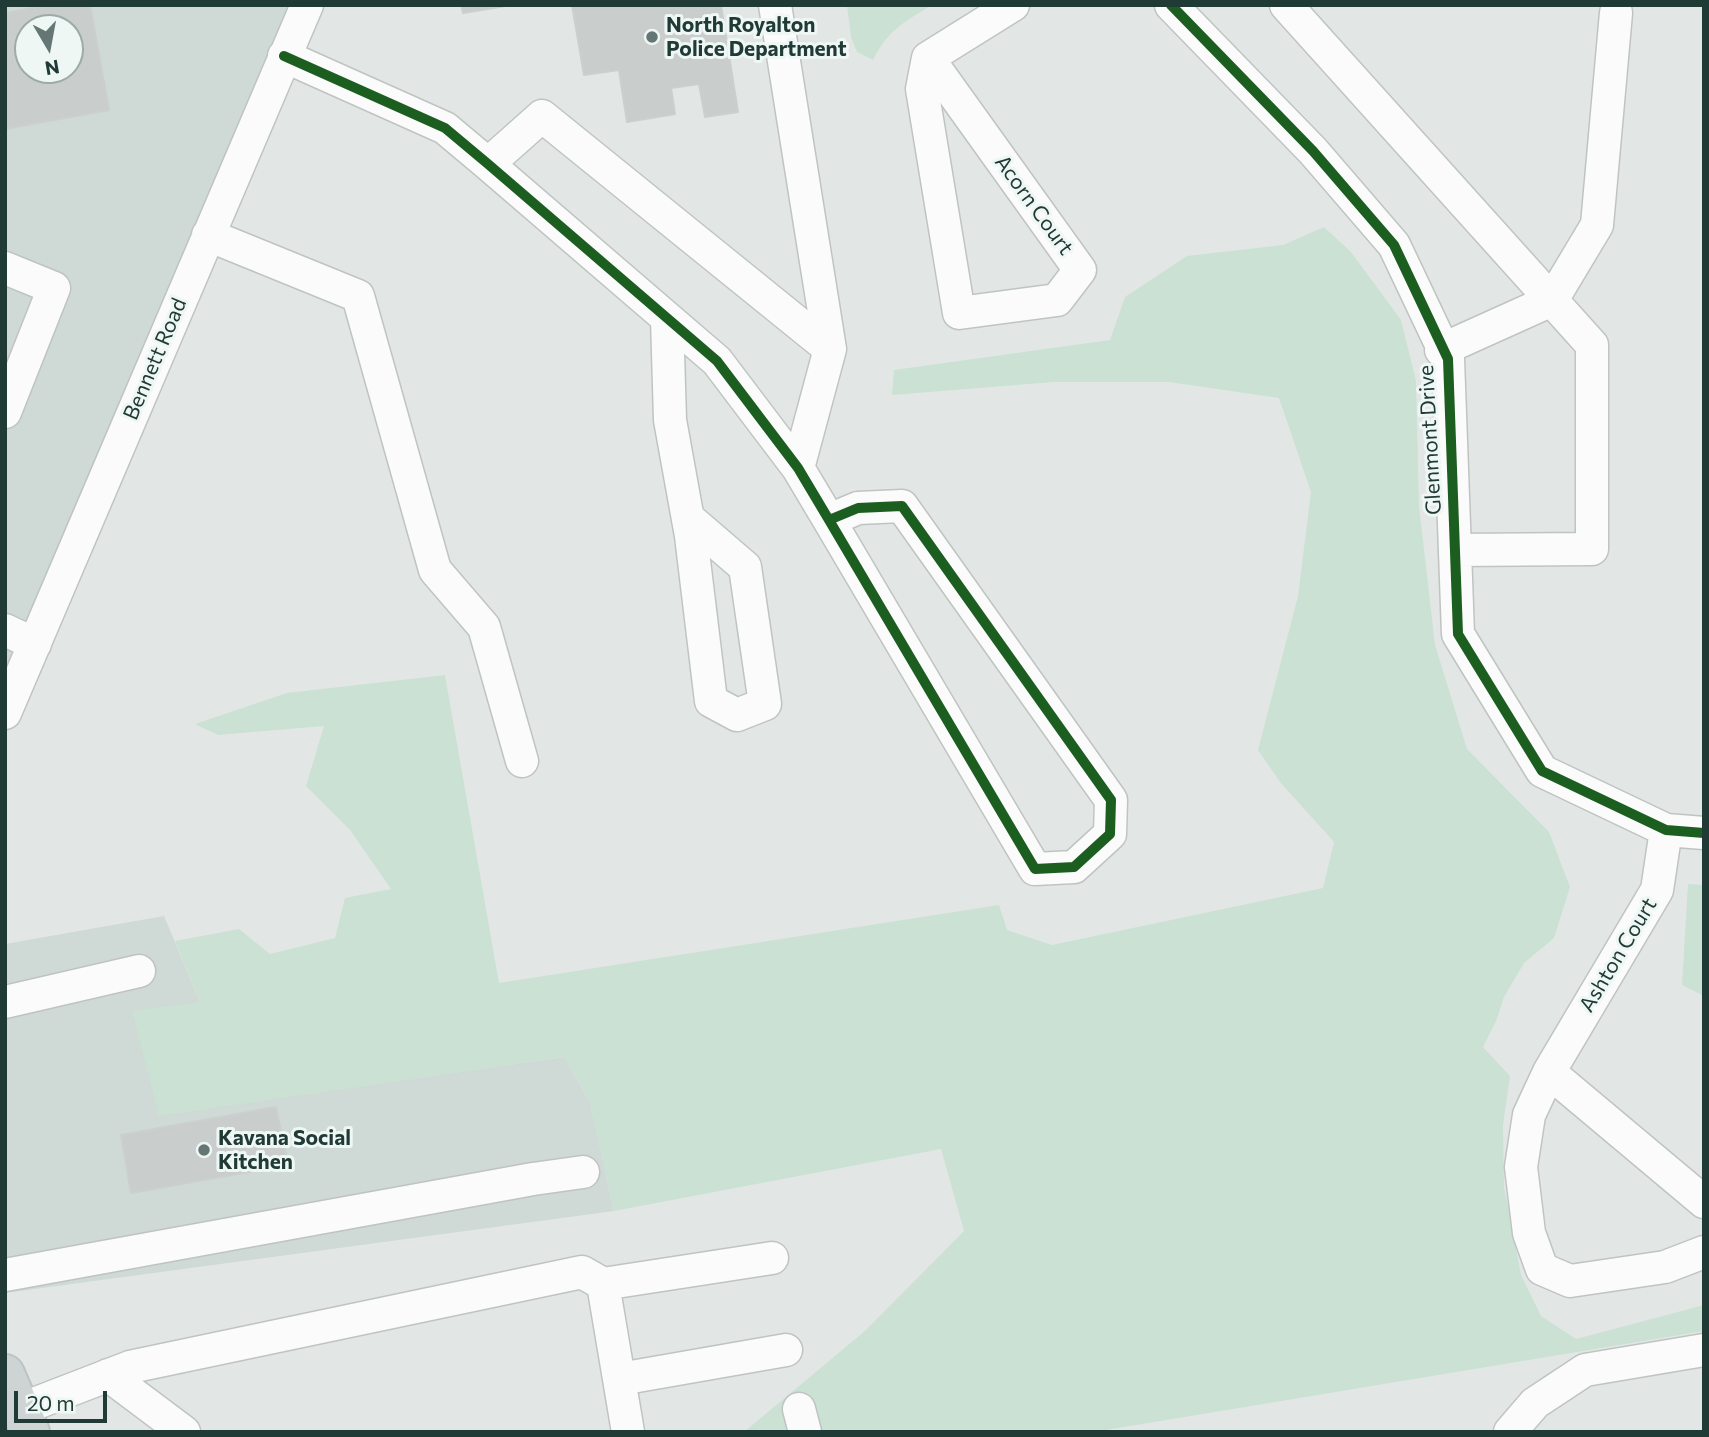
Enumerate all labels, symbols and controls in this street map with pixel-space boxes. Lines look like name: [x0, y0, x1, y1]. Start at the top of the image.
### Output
place label: North Royalton Police Department: [666, 12, 847, 62]
north arrow: [14, 14, 84, 84]
marker: North Royalton Police Department: [644, 29, 660, 45]
text: N: [43, 56, 61, 81]
street label: Acorn Court: [989, 150, 1079, 260]
street label: Bennett Road: [118, 294, 192, 424]
street label: Glenmont Drive: [1413, 364, 1447, 516]
street label: Ashton Court: [1574, 893, 1662, 1017]
place label: Kavana Social Kitchen: [218, 1125, 351, 1175]
marker: Kavana Social Kitchen: [196, 1142, 212, 1158]
scale bar: [18, 1378, 110, 1422]
text: 20 m: [27, 1390, 75, 1415]

